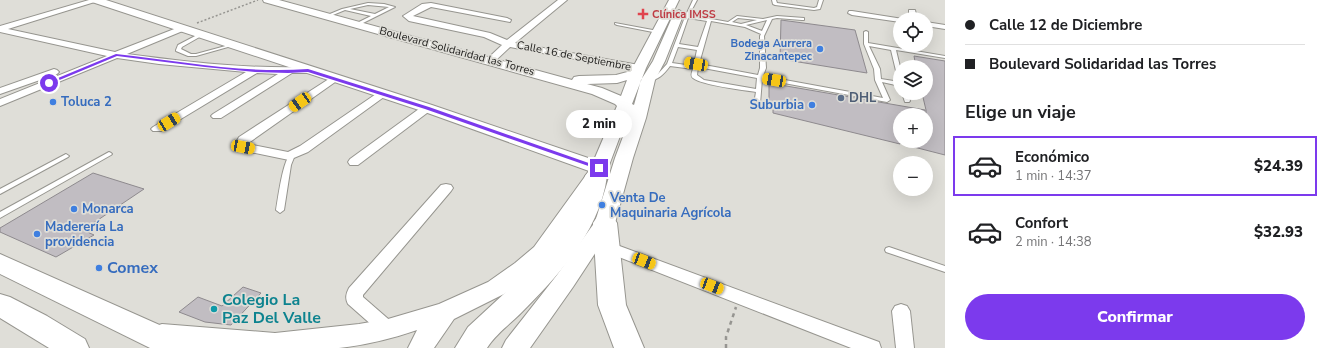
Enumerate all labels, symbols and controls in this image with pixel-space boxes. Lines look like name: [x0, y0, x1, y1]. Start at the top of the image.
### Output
place label: Clínica IMSS: [652, 7, 716, 22]
marker: Clínica IMSS: [637, 8, 649, 20]
map controls: [893, 12, 933, 196]
button: locate: [893, 12, 933, 52]
text: Calle 12 de Diciembre: [989, 15, 1142, 35]
street label: Boulevard Solidaridad las Torres: [378, 23, 536, 79]
place label: Bodega Aurrera Zinacantepec: [731, 36, 813, 64]
street label: Calle 16 de Septiembre: [516, 38, 633, 74]
marker: Bodega Aurrera Zinacantepec: [815, 44, 825, 54]
text: Boulevard Solidaridad las Torres: [989, 54, 1216, 74]
car: [683, 56, 709, 72]
button: layers: [893, 60, 933, 100]
car: [761, 72, 787, 88]
route start: [40, 74, 58, 92]
place label: DHL: [849, 89, 877, 107]
car: [287, 90, 313, 114]
place label: Toluca 2: [61, 93, 112, 111]
marker: DHL: [836, 93, 846, 103]
place label: Suburbia: [750, 96, 804, 114]
marker: Toluca 2: [48, 97, 58, 107]
marker: Suburbia: [807, 100, 817, 110]
text: Elige un viaje: [965, 100, 1076, 124]
button: +: [893, 108, 933, 148]
callout: 2 min: [566, 110, 632, 138]
car: [156, 111, 182, 133]
text: 2 min: [582, 115, 616, 133]
car: [230, 139, 256, 155]
text: Económico: [1015, 147, 1089, 167]
icon: car: [967, 148, 1003, 184]
button: −: [893, 156, 933, 196]
text: $24.39: [1254, 156, 1303, 176]
route end: [590, 159, 608, 177]
text: 1 min · 14:37: [1015, 167, 1091, 185]
place label: Venta De Maquinaria Agrícola: [609, 189, 731, 222]
place label: Monarca: [82, 200, 134, 218]
marker: Venta De Maquinaria Agrícola: [597, 200, 607, 210]
marker: Monarca: [69, 204, 79, 214]
text: Confort: [1015, 213, 1068, 233]
icon: car: [967, 214, 1003, 250]
place label: Maderería La providencia: [45, 218, 124, 251]
text: $32.93: [1254, 222, 1303, 242]
marker: Maderería La providencia: [32, 229, 42, 239]
text: 2 min · 14:38: [1015, 233, 1091, 251]
car: [631, 251, 657, 271]
place label: Comex: [107, 257, 158, 279]
marker: Comex: [94, 263, 104, 273]
car: [699, 276, 725, 296]
place label: Colegio La Paz Del Valle: [222, 289, 321, 329]
button: Confirmar: [965, 294, 1305, 340]
marker: Colegio La Paz Del Valle: [209, 304, 219, 314]

